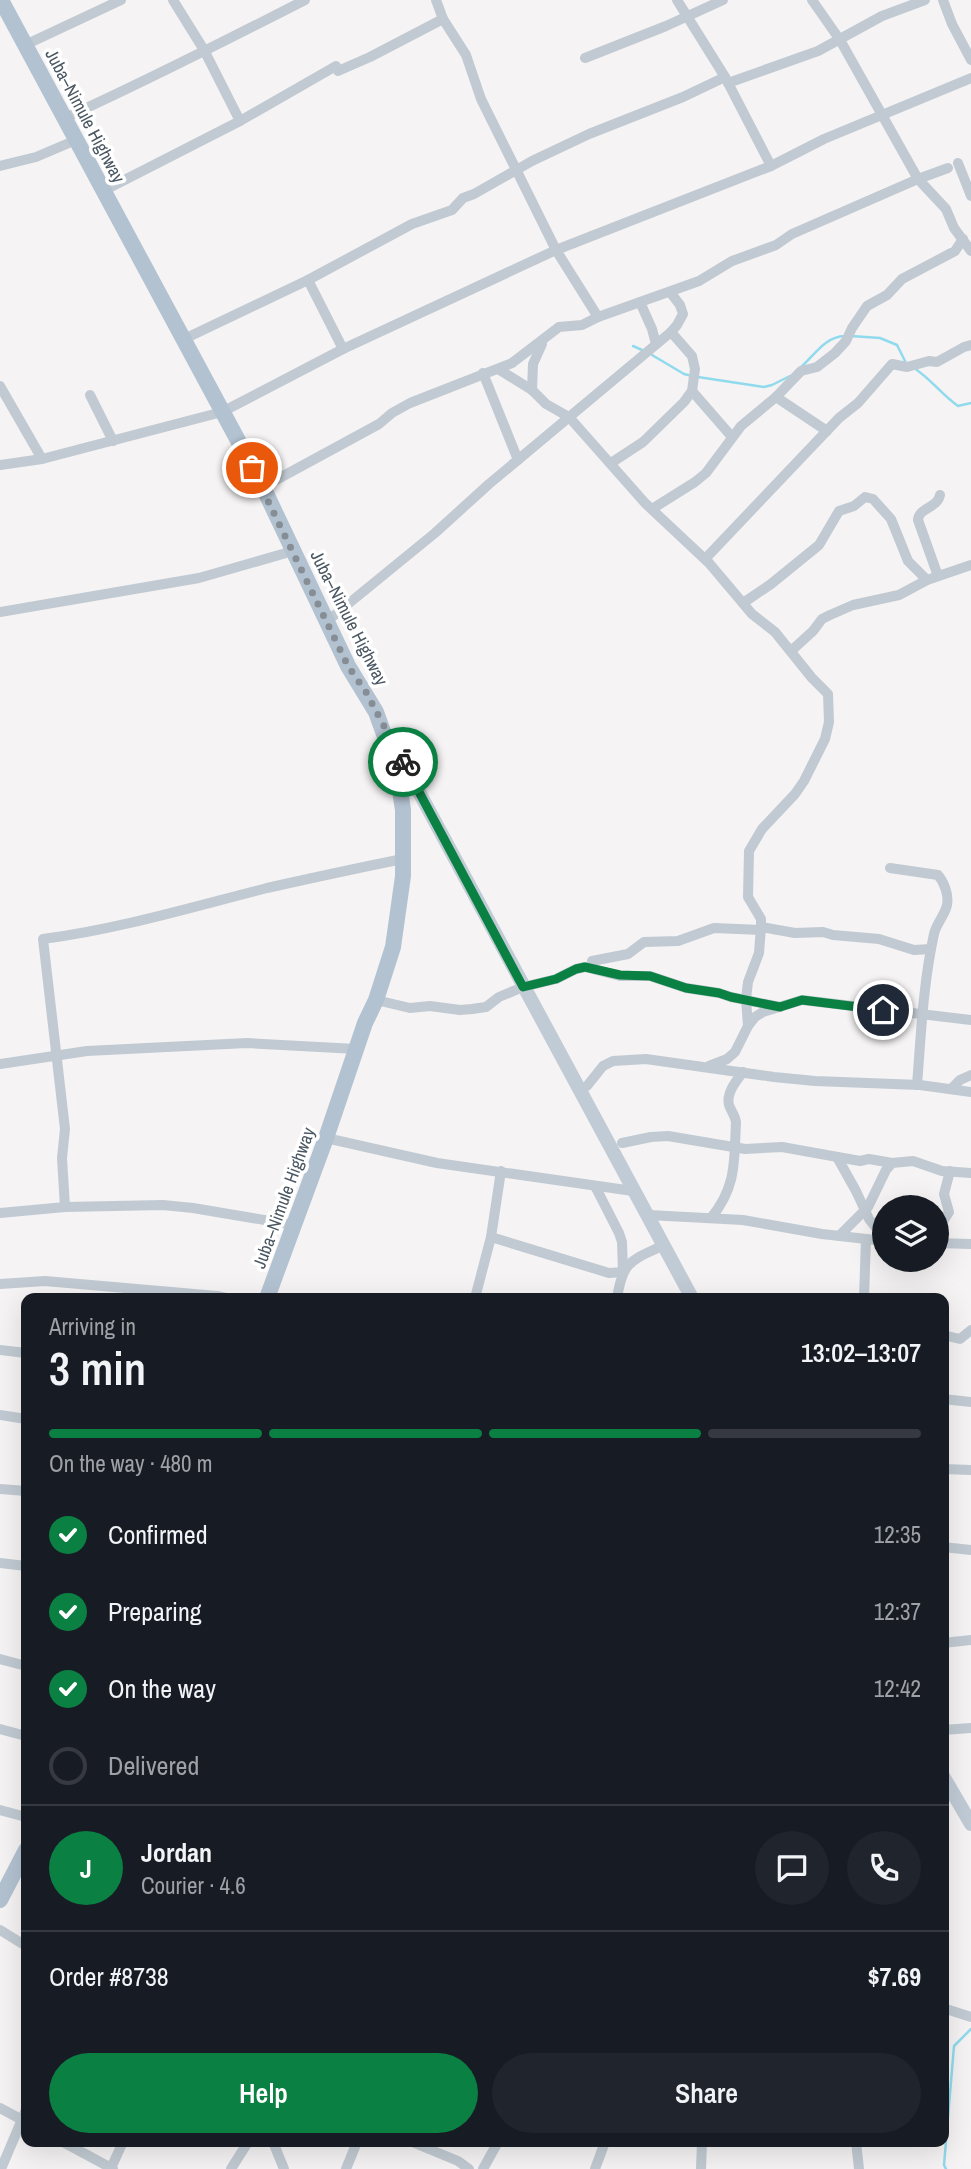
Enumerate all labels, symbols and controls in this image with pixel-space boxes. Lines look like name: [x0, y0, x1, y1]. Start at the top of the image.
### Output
street label: Juba–Nimule Highway: [40, 44, 132, 188]
pin: [222, 438, 282, 498]
icon: bag: [233, 449, 271, 487]
street label: Juba–Nimule Highway: [305, 546, 395, 690]
courier: [368, 727, 438, 797]
icon: bike: [384, 743, 422, 781]
pin: [853, 980, 913, 1040]
icon: home: [864, 991, 902, 1029]
street label: Juba–Nimule Highway: [246, 1123, 321, 1272]
map controls: [872, 1195, 949, 1272]
button: layers: [872, 1195, 949, 1272]
text: Arriving in: [49, 1311, 136, 1342]
text: 13:02–13:07: [801, 1335, 921, 1370]
text: 3 min: [49, 1337, 146, 1399]
text: On the way · 480 m: [49, 1448, 213, 1479]
icon: check: [49, 1516, 87, 1554]
text: Confirmed: [108, 1517, 208, 1552]
text: 12:35: [874, 1519, 921, 1550]
icon: check: [49, 1593, 87, 1631]
text: Preparing: [108, 1594, 202, 1629]
text: 12:37: [874, 1596, 921, 1627]
icon: check: [49, 1670, 87, 1708]
text: On the way: [108, 1671, 216, 1706]
text: 12:42: [874, 1673, 921, 1704]
text: Delivered: [108, 1748, 199, 1783]
button: chat: [755, 1831, 829, 1905]
button: phone: [847, 1831, 921, 1905]
text: Jordan: [141, 1835, 212, 1870]
text: J: [80, 1851, 92, 1886]
text: Courier · 4.6: [141, 1870, 246, 1901]
text: Order #8738: [49, 1959, 169, 1994]
text: $7.69: [868, 1959, 921, 1994]
button: Help: [49, 2053, 478, 2133]
button: Share: [492, 2053, 921, 2133]

